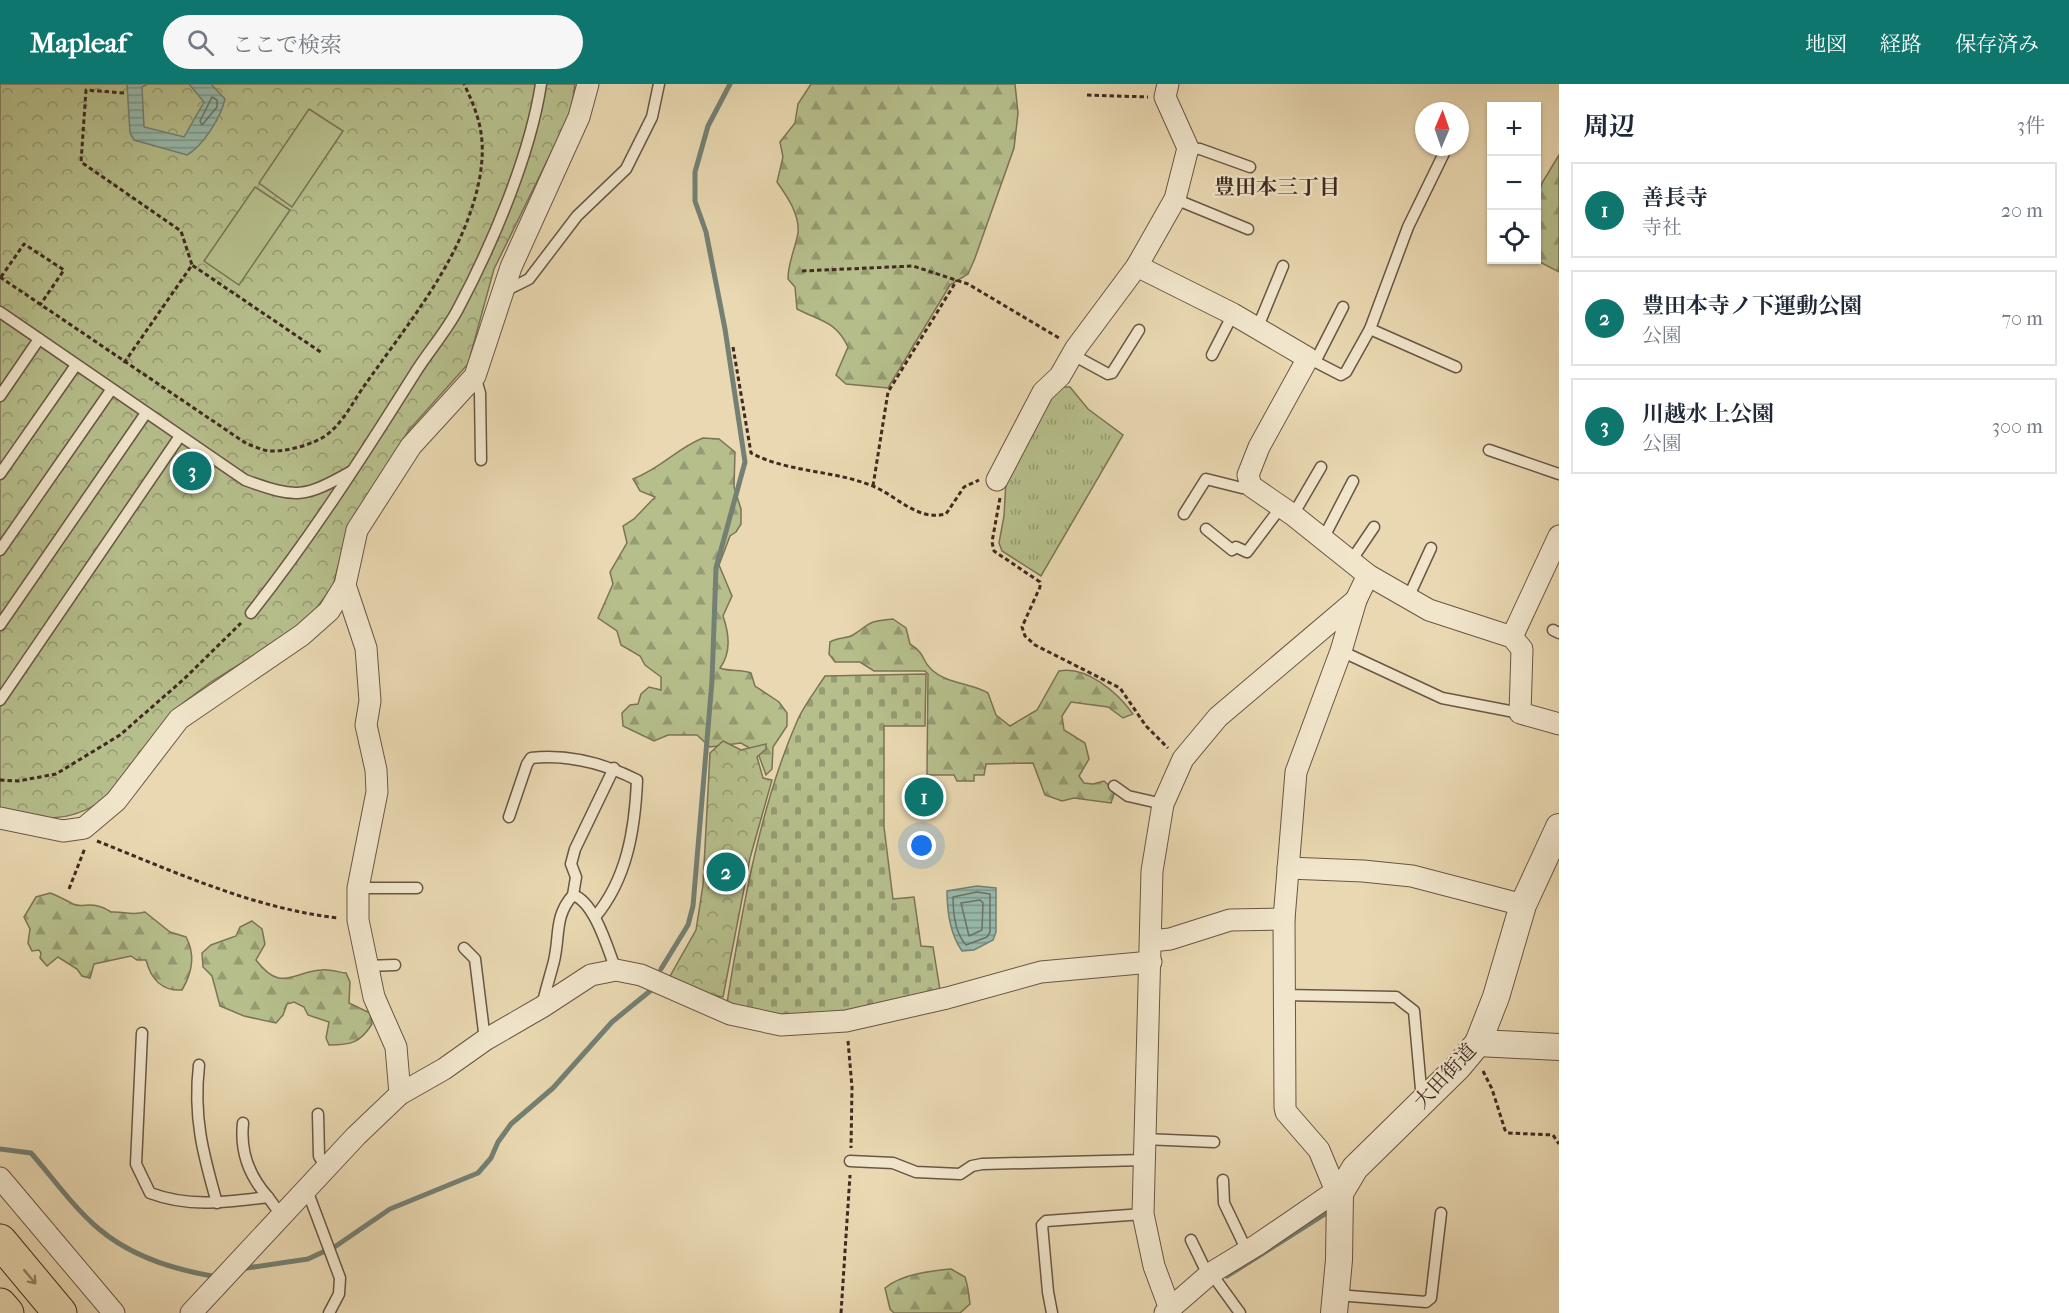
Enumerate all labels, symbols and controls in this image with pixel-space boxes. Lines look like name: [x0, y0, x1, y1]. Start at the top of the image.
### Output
search box: [163, 15, 583, 69]
text: Mapleaf: [30, 26, 127, 59]
icon: search: [184, 26, 217, 59]
text: ここで検索: [232, 32, 342, 58]
text: 地図: [1805, 32, 1847, 56]
text: 経路: [1880, 32, 1922, 56]
text: 保存済み: [1955, 32, 2039, 56]
north arrow: [1415, 102, 1469, 156]
map controls: [1487, 102, 1541, 264]
button: +: [1487, 102, 1541, 156]
text: 周辺: [1583, 111, 1635, 142]
text: 3件: [2017, 114, 2045, 137]
button: −: [1487, 156, 1541, 210]
district label: 豊田本三丁目: [1214, 175, 1340, 199]
text: 善長寺: [1642, 185, 1708, 211]
text: 1: [1601, 199, 1608, 222]
text: 20 m: [2001, 199, 2043, 222]
button: locate: [1487, 210, 1541, 264]
text: 寺社: [1642, 216, 1682, 239]
text: 豊田本寺ノ下運動公園: [1642, 293, 1862, 319]
text: 2: [1599, 307, 1610, 330]
text: 70 m: [2001, 307, 2043, 330]
text: 公園: [1642, 324, 1682, 347]
text: 川越水上公園: [1642, 401, 1774, 427]
text: 3: [1600, 415, 1609, 438]
text: 300 m: [1992, 415, 2043, 438]
text: 公園: [1642, 432, 1682, 455]
pin: 3: [172, 448, 212, 494]
pin: 1: [904, 774, 944, 820]
your location: [907, 831, 936, 860]
pin: 2: [706, 850, 746, 894]
street label: 大田街道: [1409, 1039, 1481, 1113]
one-way arrow: [23, 1269, 37, 1284]

